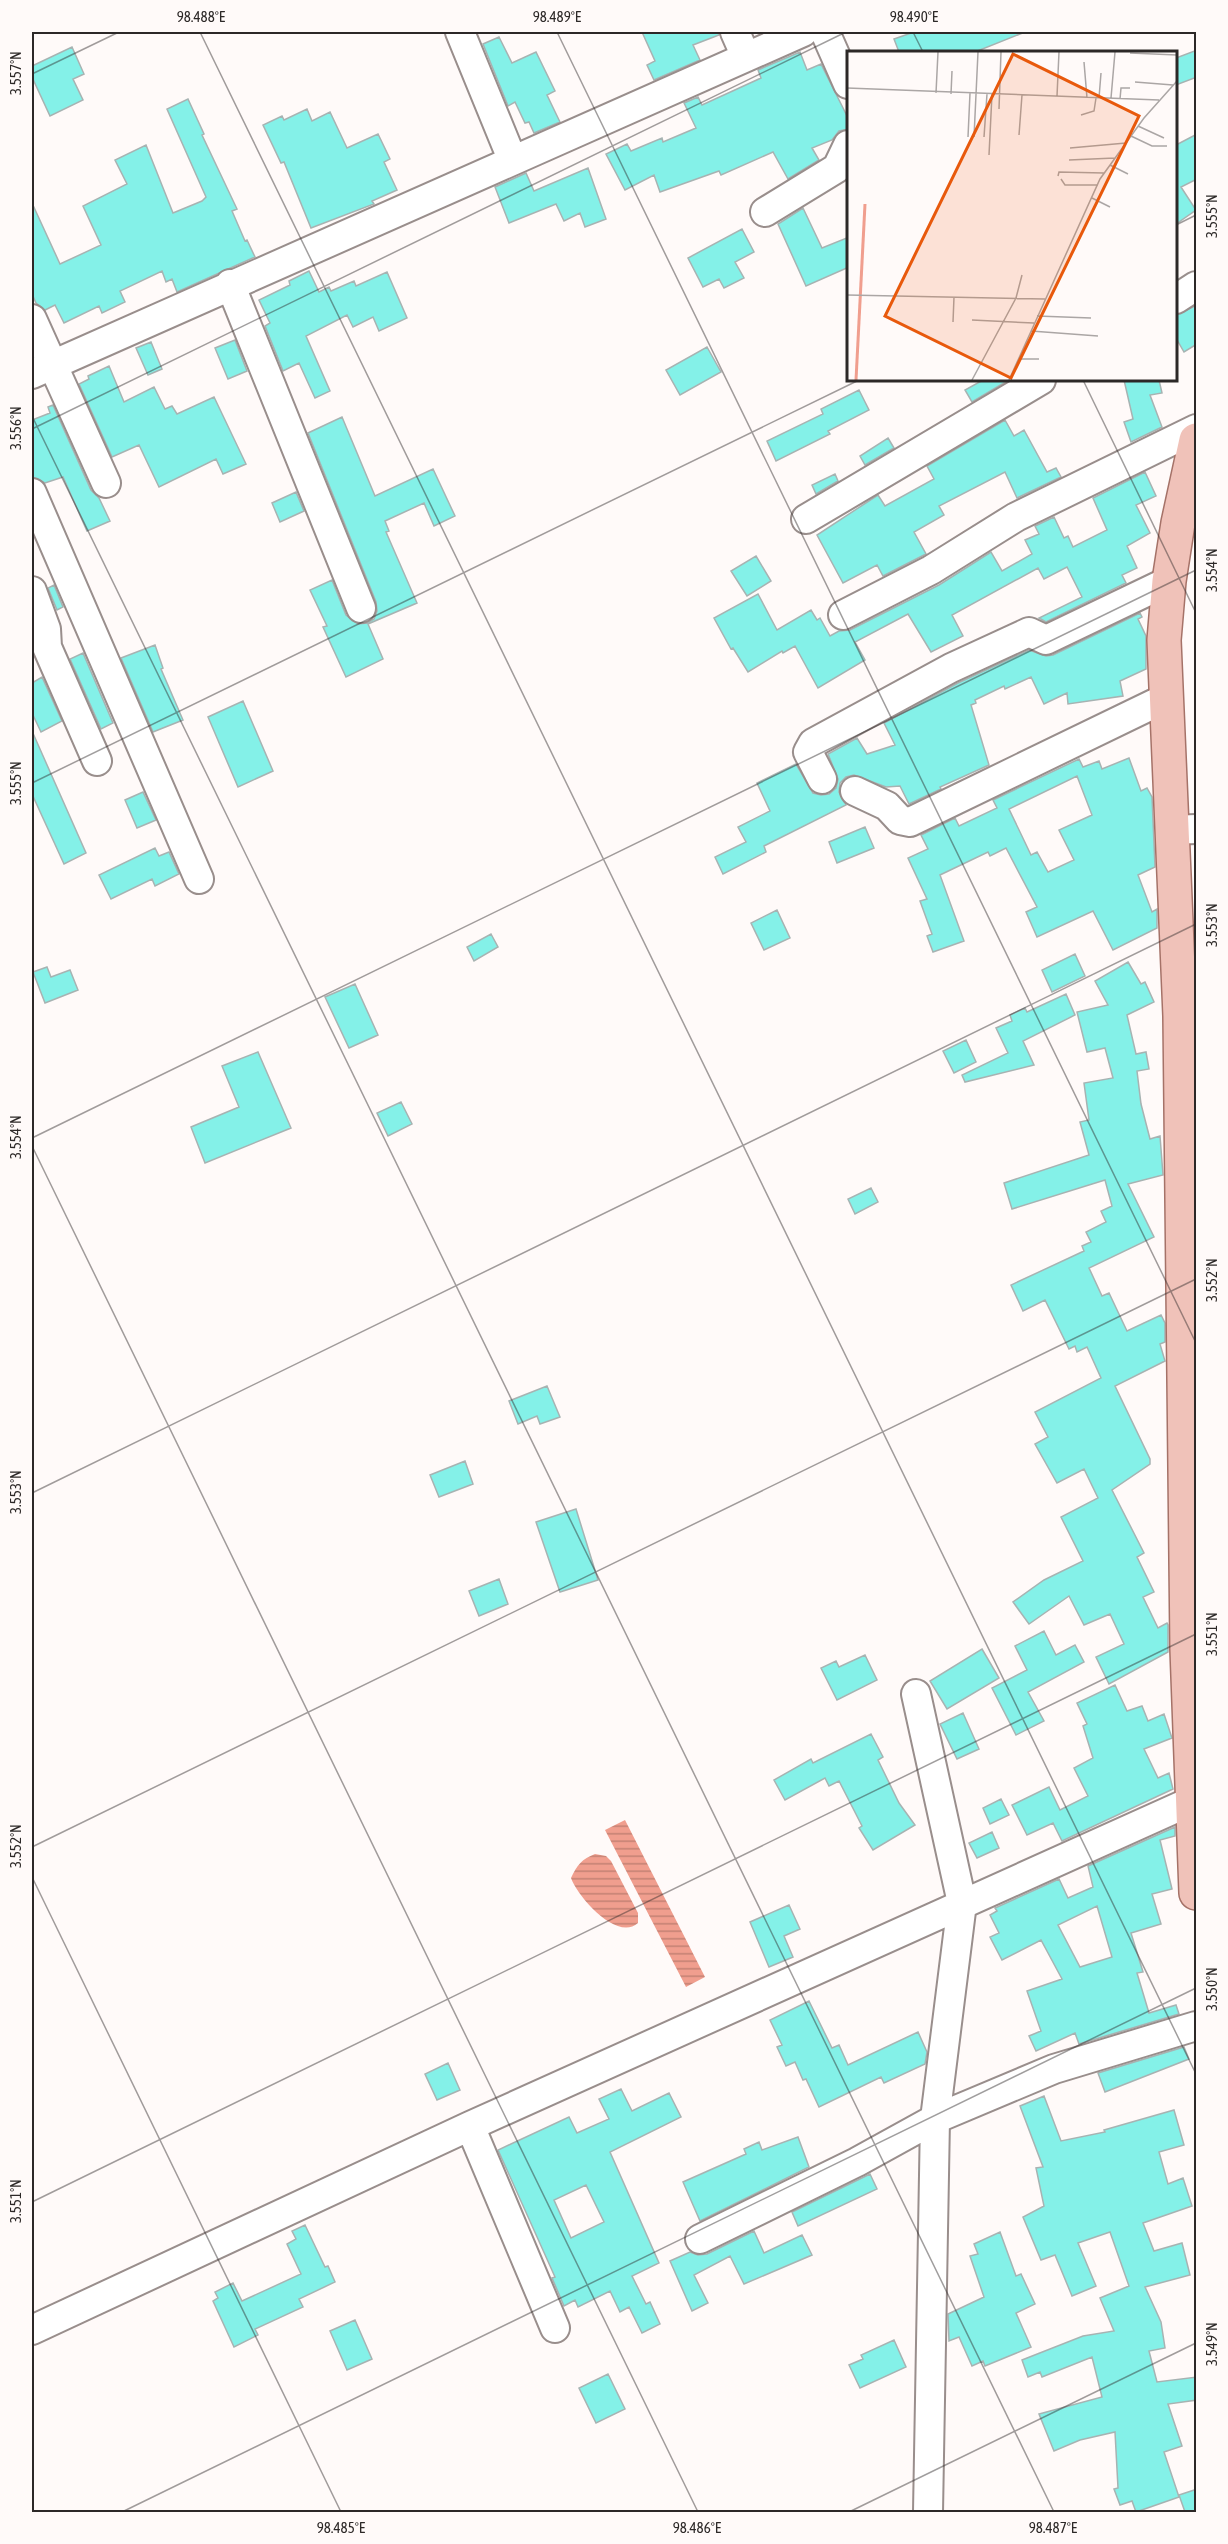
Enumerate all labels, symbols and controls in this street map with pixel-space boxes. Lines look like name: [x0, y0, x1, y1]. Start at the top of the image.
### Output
text: 98.488°E: [177, 8, 226, 25]
text: 98.489°E: [533, 8, 582, 25]
text: 98.490°E: [890, 8, 939, 25]
text: 3.557°N: [7, 51, 24, 95]
inset map: [847, 51, 1177, 381]
text: 3.555°N: [1203, 194, 1220, 238]
text: 3.556°N: [7, 406, 24, 450]
text: 3.554°N: [1203, 548, 1220, 592]
text: 3.555°N: [7, 761, 24, 805]
text: 3.553°N: [1203, 903, 1220, 947]
text: 3.554°N: [7, 1115, 24, 1159]
text: 3.552°N: [1203, 1258, 1220, 1302]
text: 3.553°N: [7, 1470, 24, 1514]
text: 3.551°N: [1203, 1612, 1220, 1656]
text: 3.552°N: [7, 1824, 24, 1868]
text: 3.550°N: [1203, 1967, 1220, 2011]
text: 3.551°N: [7, 2179, 24, 2223]
text: 3.549°N: [1203, 2322, 1220, 2366]
text: 98.485°E: [317, 2519, 366, 2536]
text: 98.486°E: [673, 2519, 722, 2536]
text: 98.487°E: [1029, 2519, 1078, 2536]

